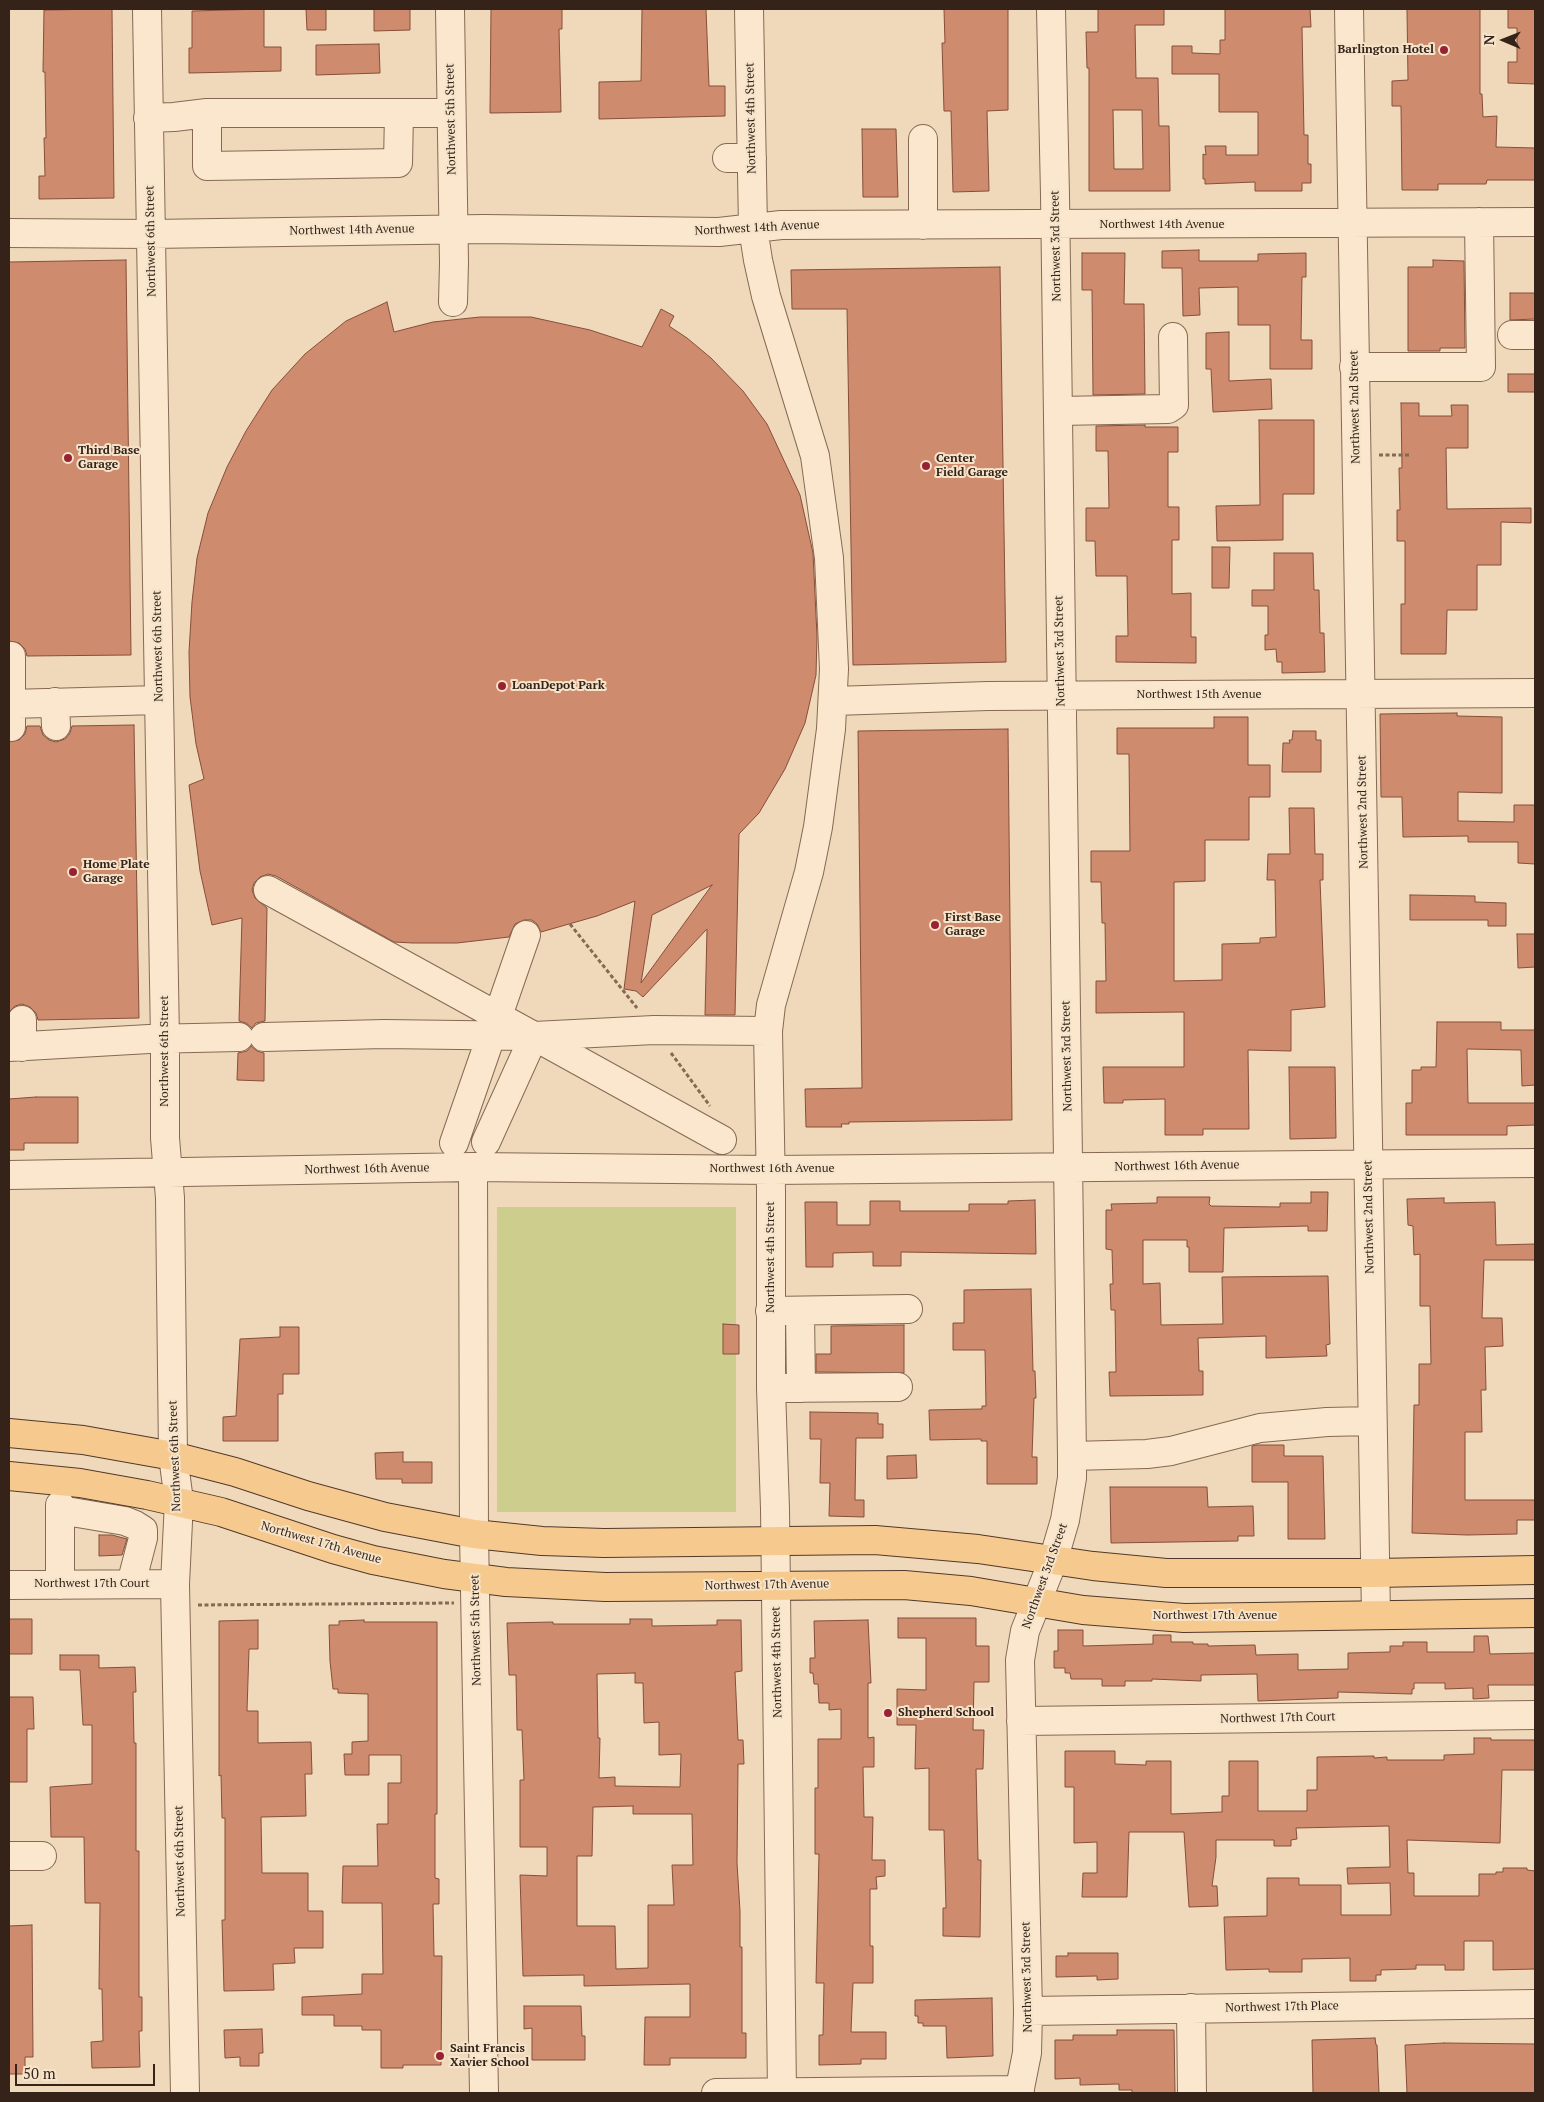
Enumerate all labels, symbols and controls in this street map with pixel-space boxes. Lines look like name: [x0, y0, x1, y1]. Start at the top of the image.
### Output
north arrow: [1479, 15, 1529, 65]
text: N: [1479, 34, 1498, 45]
place label: Barlington Hotel: [1338, 43, 1434, 57]
marker: Barlington Hotel: [1438, 44, 1450, 56]
street label: Northwest 4th Street: [743, 62, 759, 174]
street label: Northwest 5th Street: [443, 63, 459, 175]
street label: Northwest 6th Street: [143, 185, 159, 297]
street label: Northwest 3rd Street: [1048, 190, 1064, 302]
street label: Northwest 14th Avenue: [694, 218, 820, 238]
street label: Northwest 14th Avenue: [1099, 218, 1225, 232]
street label: Northwest 14th Avenue: [289, 222, 415, 238]
street label: Northwest 2nd Street: [1347, 350, 1363, 464]
place label: Third Base Garage: [78, 444, 140, 472]
marker: Third Base Garage: [62, 452, 74, 464]
place label: Center Field Garage: [936, 452, 1008, 480]
marker: Center Field Garage: [920, 460, 932, 472]
street label: Northwest 6th Street: [150, 590, 166, 702]
street label: Northwest 3rd Street: [1052, 595, 1068, 707]
place label: LoanDepot Park: [512, 679, 605, 693]
marker: LoanDepot Park: [496, 680, 508, 692]
street label: Northwest 15th Avenue: [1136, 688, 1262, 702]
street label: Northwest 2nd Street: [1355, 755, 1371, 869]
place label: Home Plate Garage: [83, 858, 150, 886]
marker: Home Plate Garage: [67, 866, 79, 878]
place label: First Base Garage: [945, 911, 1001, 939]
marker: First Base Garage: [929, 919, 941, 931]
street label: Northwest 6th Street: [158, 995, 172, 1107]
street label: Northwest 3rd Street: [1059, 1000, 1075, 1112]
street label: Northwest 16th Avenue: [1114, 1158, 1240, 1174]
street label: Northwest 2nd Street: [1361, 1160, 1377, 1274]
street label: Northwest 16th Avenue: [304, 1161, 430, 1177]
street label: Northwest 16th Avenue: [709, 1162, 835, 1176]
street label: Northwest 4th Street: [764, 1201, 778, 1313]
street label: Northwest 6th Street: [166, 1400, 184, 1512]
street label: Northwest 17th Avenue: [259, 1519, 383, 1567]
street label: Northwest 3rd Street: [1019, 1521, 1071, 1631]
street label: Northwest 5th Street: [468, 1574, 484, 1686]
street label: Northwest 17th Court: [34, 1577, 150, 1591]
street label: Northwest 17th Avenue: [705, 1577, 829, 1593]
street label: Northwest 4th Street: [769, 1606, 785, 1718]
street label: Northwest 17th Avenue: [1153, 1609, 1277, 1623]
place label: Shepherd School: [898, 1706, 994, 1720]
marker: Shepherd School: [882, 1707, 894, 1719]
street label: Northwest 17th Court: [1220, 1710, 1336, 1726]
street label: Northwest 6th Street: [172, 1805, 188, 1917]
street label: Northwest 3rd Street: [1019, 1921, 1035, 2033]
street label: Northwest 17th Place: [1225, 1999, 1339, 2015]
place label: Saint Francis Xavier School: [450, 2042, 529, 2070]
marker: Saint Francis Xavier School: [434, 2050, 446, 2062]
scale bar: [18, 2054, 158, 2086]
text: 50 m: [23, 2063, 56, 2083]

